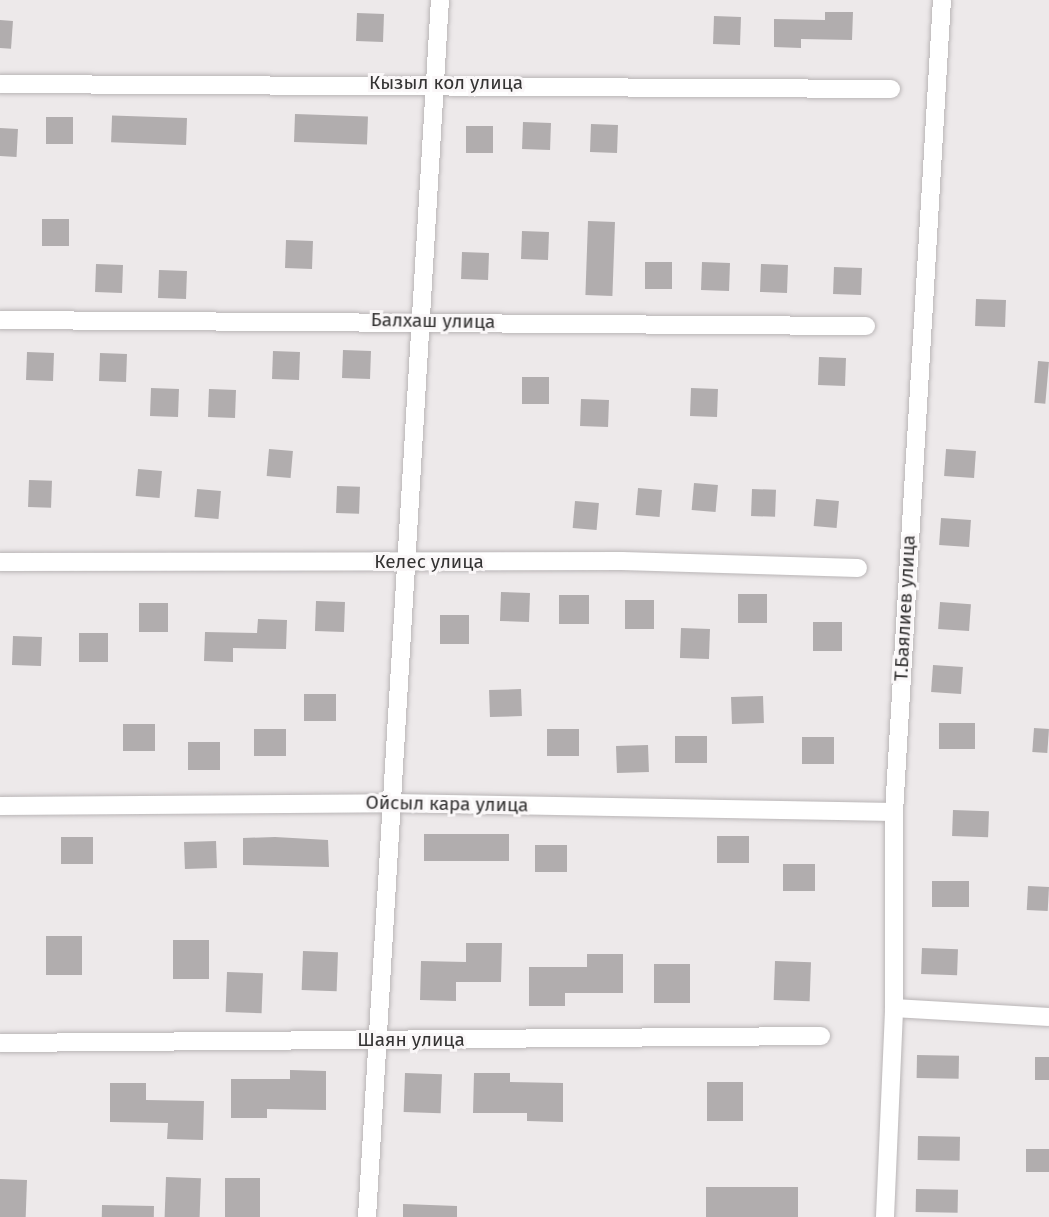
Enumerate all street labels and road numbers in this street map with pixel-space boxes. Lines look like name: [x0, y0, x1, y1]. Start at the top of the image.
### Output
street label: Кызыл кол улица: [369, 72, 523, 94]
street label: Балхаш улица: [370, 309, 496, 333]
street label: Т.Баялиев улица: [890, 534, 920, 682]
street label: Келес улица: [374, 551, 484, 573]
street label: Ойсыл кара улица: [365, 791, 529, 817]
street label: Шаян улица: [357, 1029, 465, 1051]

